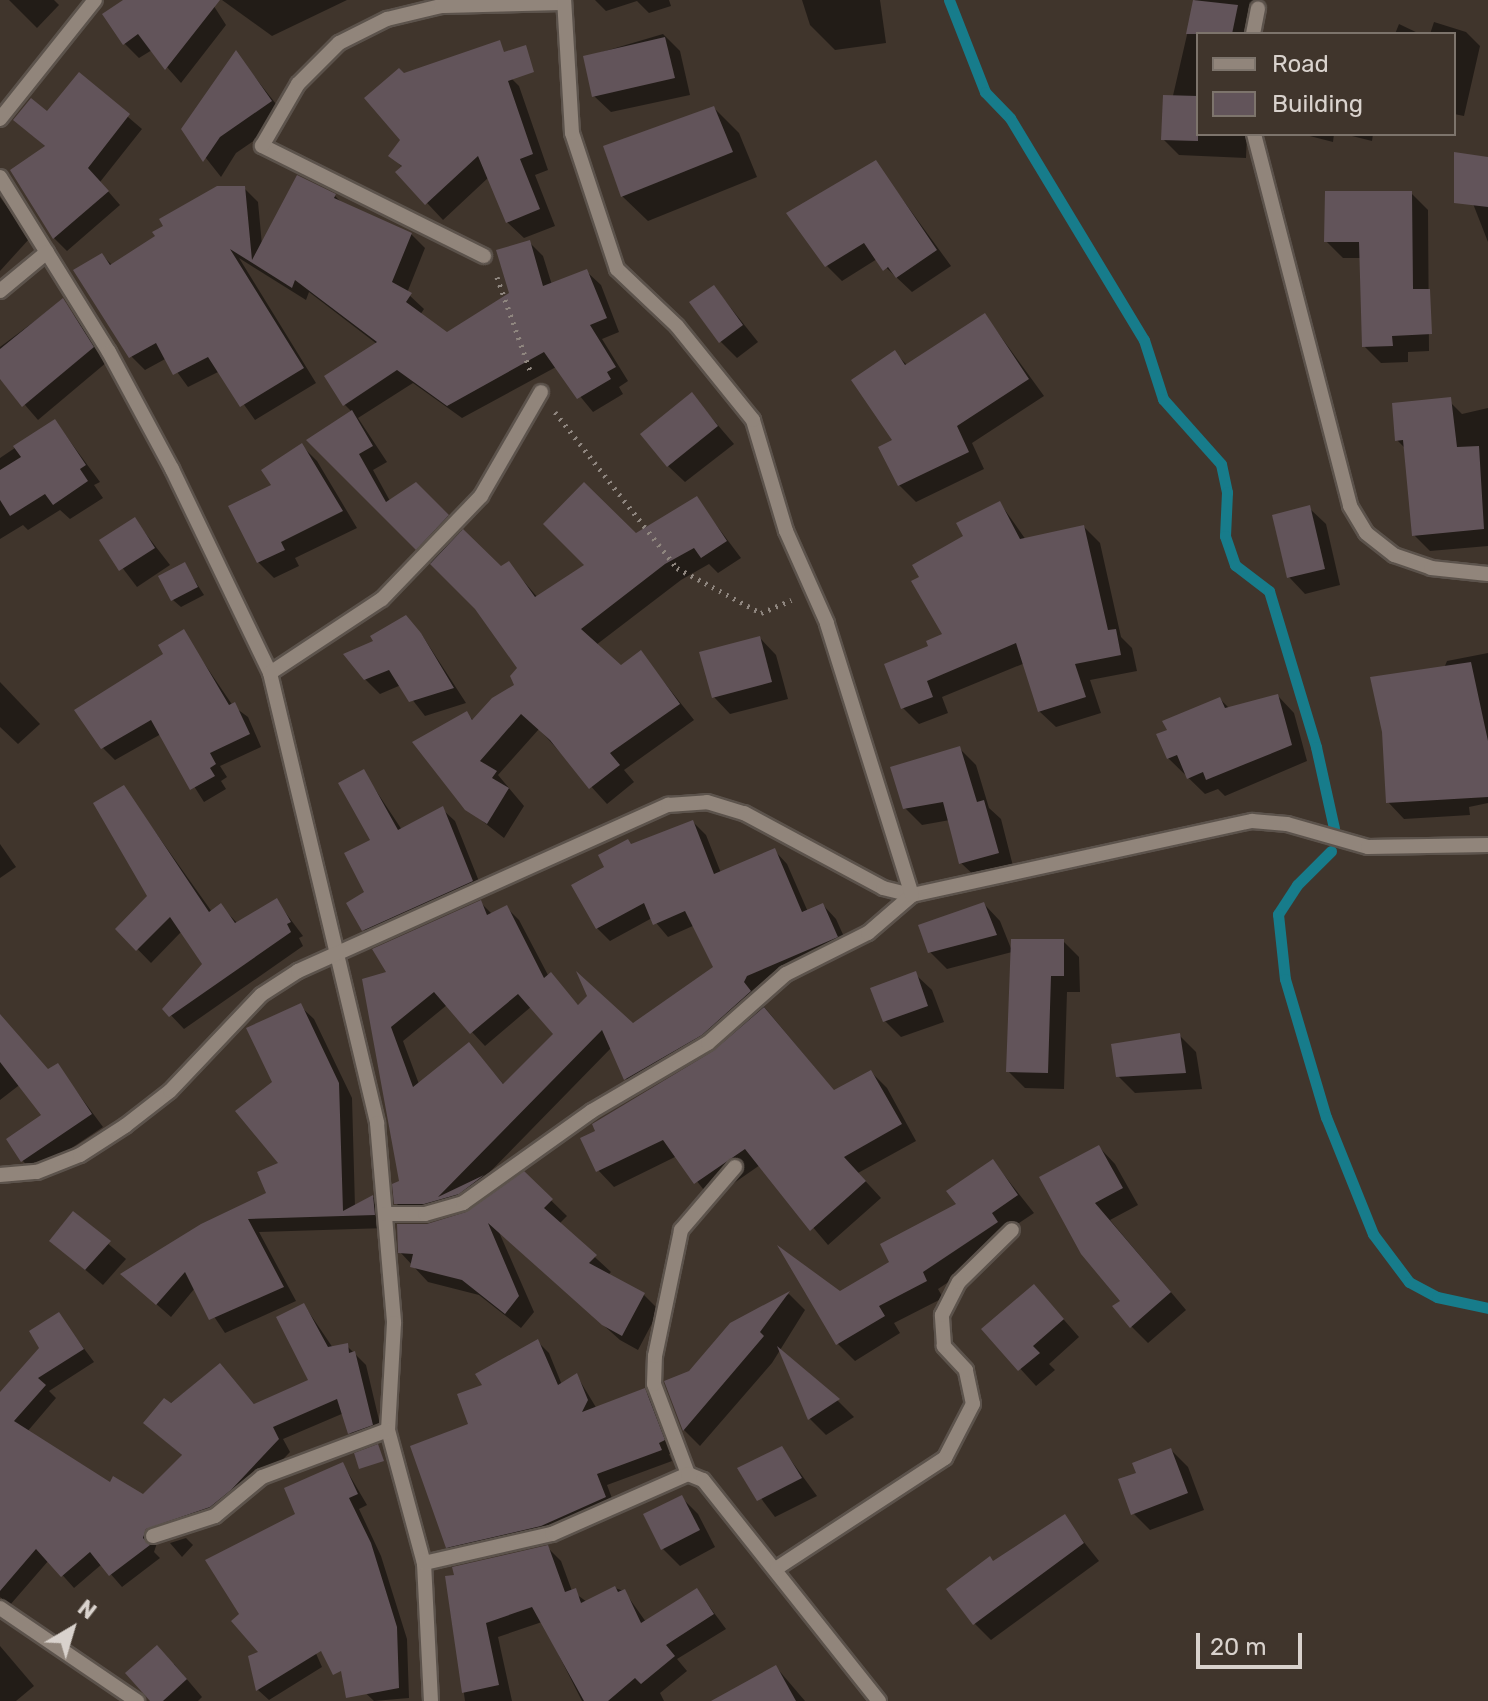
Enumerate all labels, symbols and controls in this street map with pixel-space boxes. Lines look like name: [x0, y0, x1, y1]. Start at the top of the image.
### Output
legend: [1196, 32, 1456, 136]
text: Road: [1272, 50, 1329, 78]
text: Building: [1272, 90, 1363, 118]
north arrow: [32, 1589, 112, 1669]
text: N: [73, 1594, 102, 1625]
scale bar: [1200, 1617, 1306, 1667]
text: 20 m: [1210, 1633, 1267, 1661]

